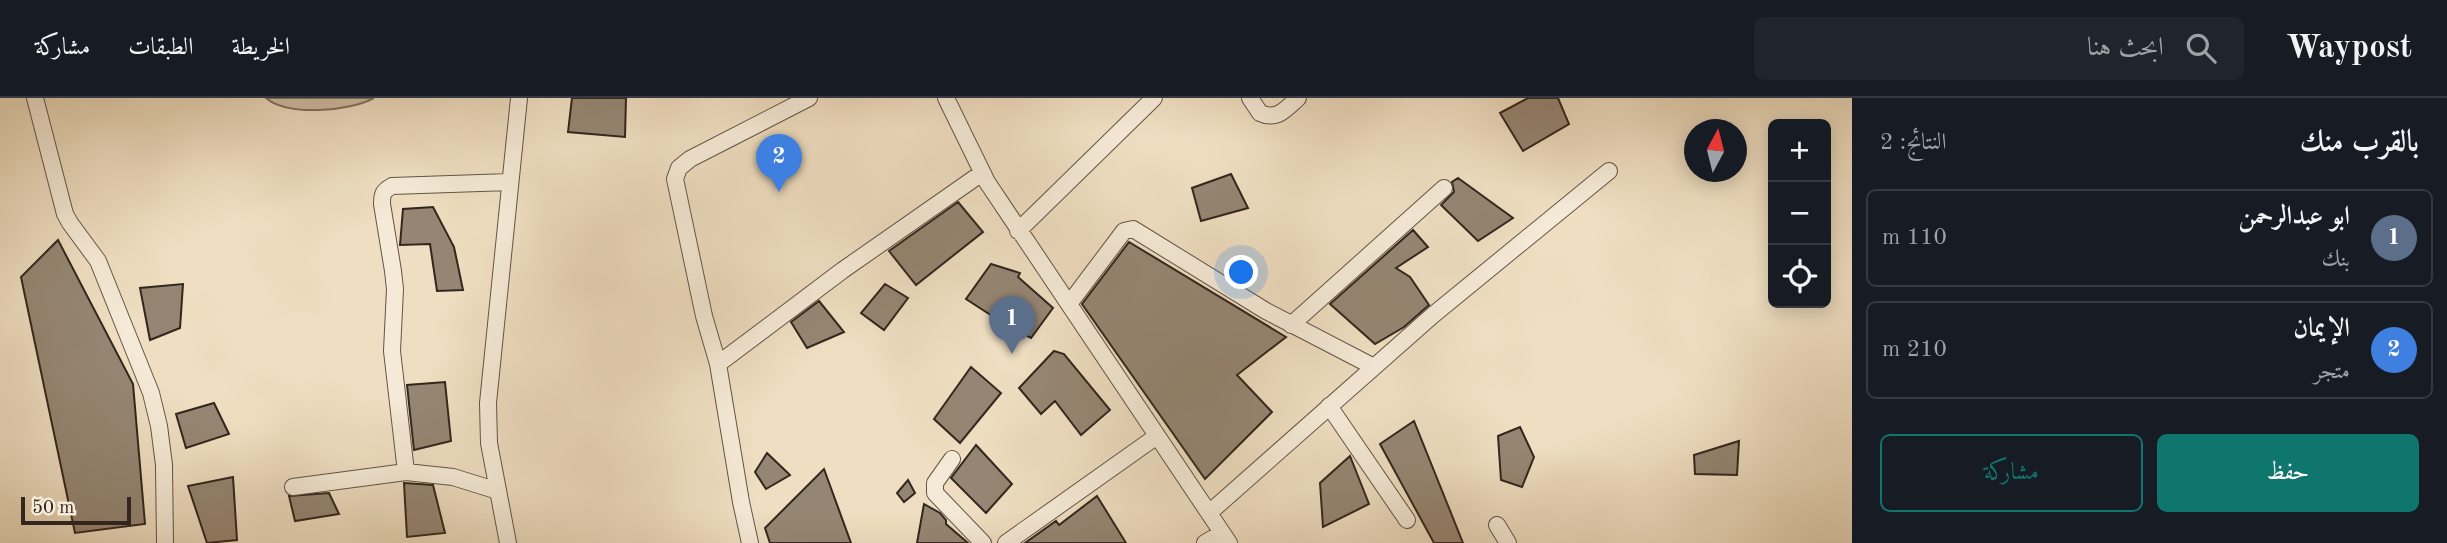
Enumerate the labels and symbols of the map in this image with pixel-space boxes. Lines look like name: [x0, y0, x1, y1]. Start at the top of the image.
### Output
north arrow: [1684, 119, 1747, 182]
pin: 2: [756, 134, 802, 192]
your location: [1224, 255, 1258, 289]
pin: 1: [989, 296, 1035, 354]
scale bar: [21, 494, 131, 526]

